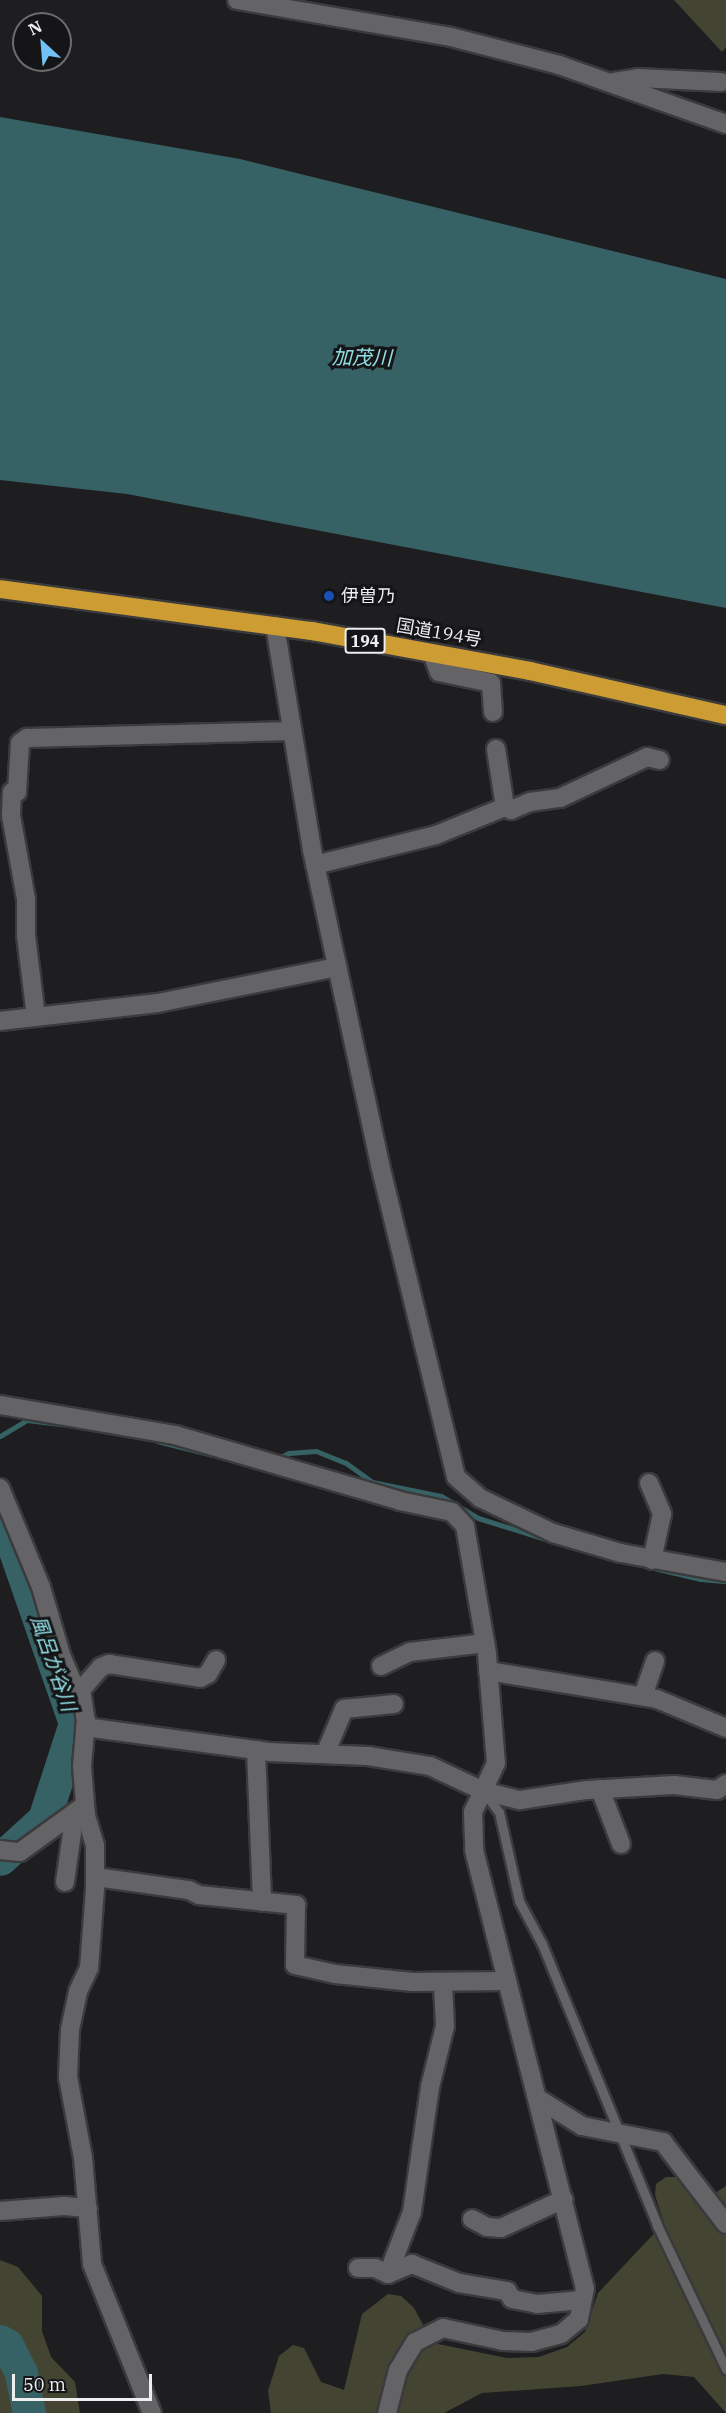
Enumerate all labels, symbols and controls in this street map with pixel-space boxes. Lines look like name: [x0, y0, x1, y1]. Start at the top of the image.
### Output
north arrow: [12, 12, 72, 72]
text: N: [25, 16, 45, 39]
water label: 加茂川: [332, 344, 392, 370]
place label: 伊曽乃: [341, 585, 395, 607]
marker: 伊曽乃: [322, 589, 336, 603]
street label: 国道194号: [395, 615, 483, 651]
road number: 194: [344, 628, 386, 654]
water label: 風呂が谷川: [26, 1612, 82, 1714]
scale bar: [15, 2362, 154, 2400]
text: 50 m: [23, 2373, 66, 2396]

